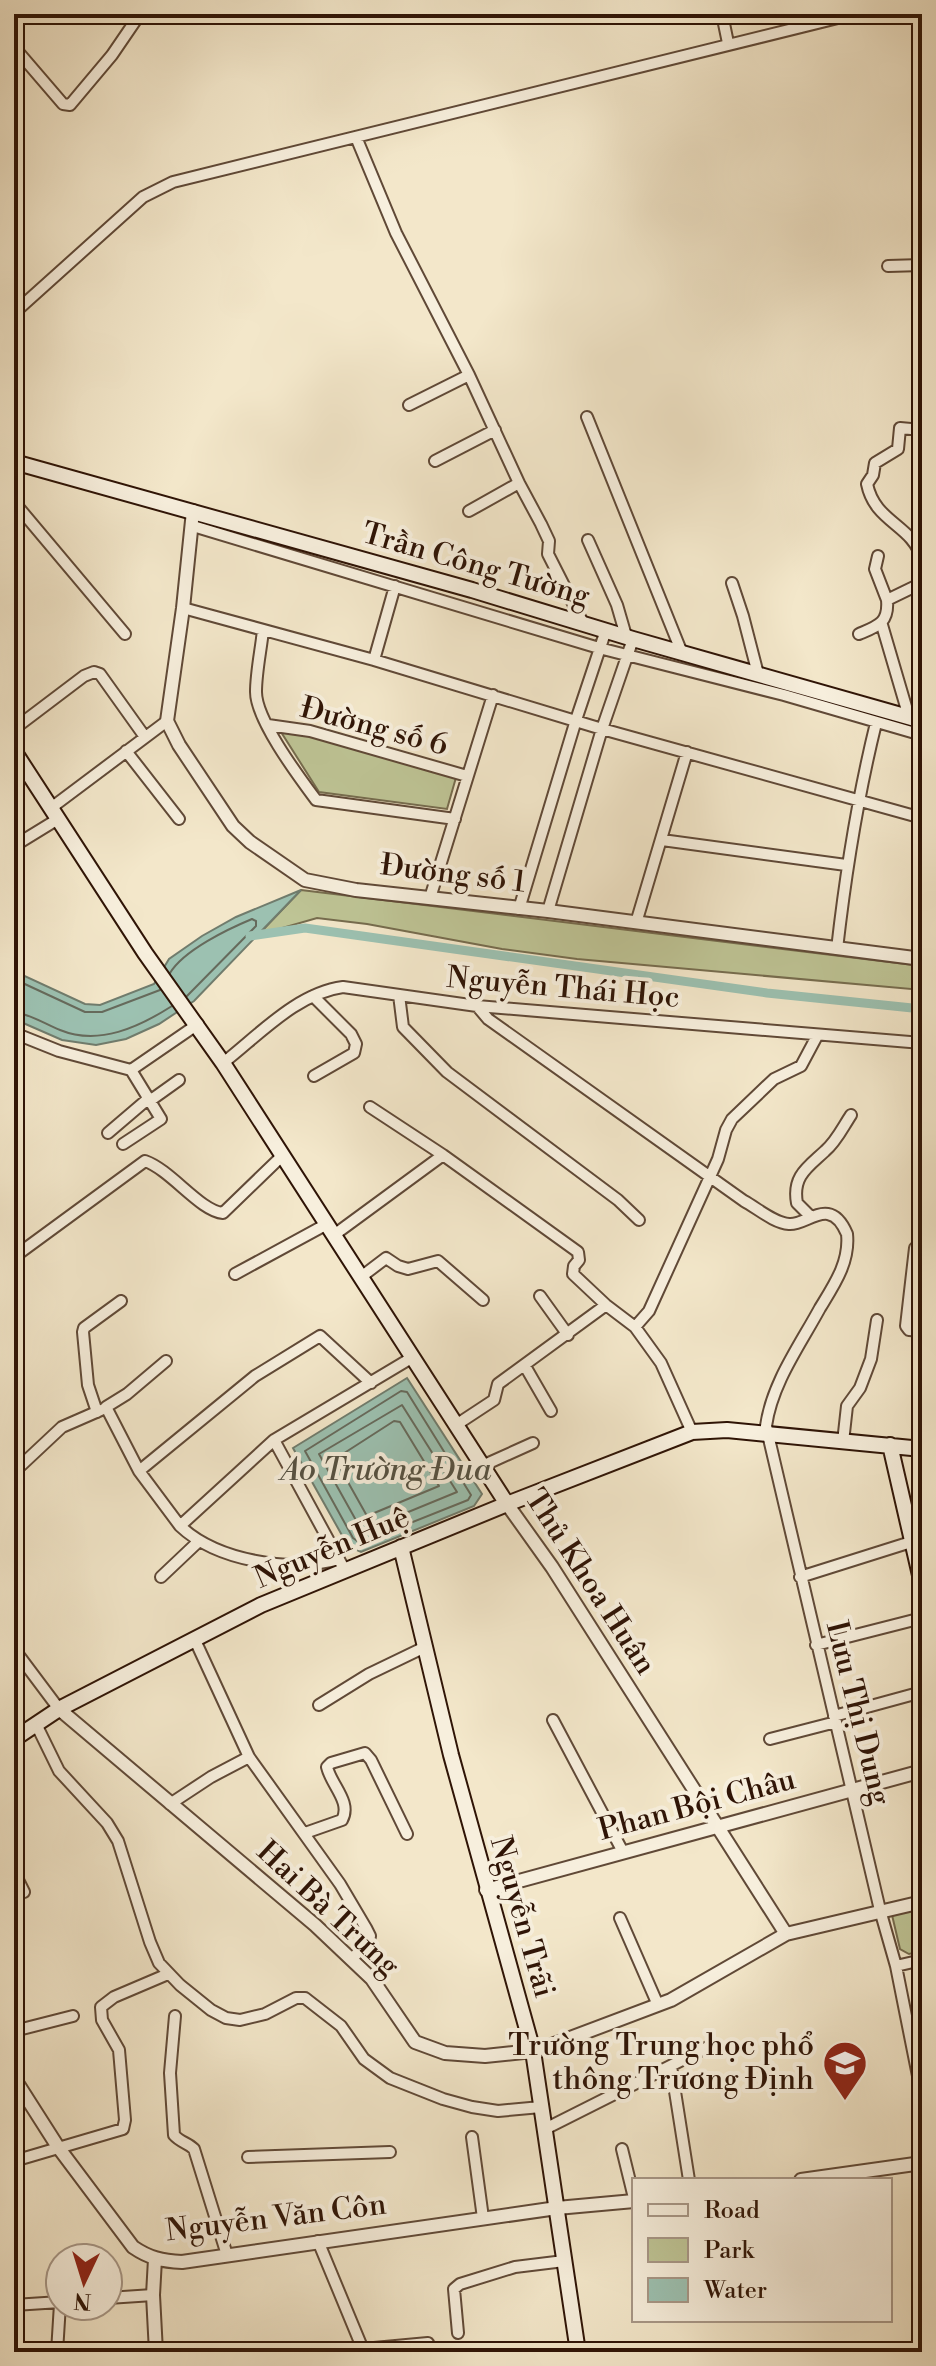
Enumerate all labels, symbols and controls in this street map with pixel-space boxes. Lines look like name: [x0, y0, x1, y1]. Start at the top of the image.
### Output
street label: Trần Công Tường: [358, 514, 595, 616]
street label: Đường số 6: [296, 689, 452, 765]
street label: Đường số 1: [378, 846, 528, 902]
street label: Nguyễn Thái Học: [445, 959, 681, 1017]
water label: Ao Trường Đua: [278, 1450, 491, 1490]
street label: Thủ Khoa Huân: [516, 1482, 664, 1682]
street label: Nguyễn Huệ: [249, 1498, 415, 1598]
street label: Lưu Thị Dung: [817, 1617, 899, 1810]
street label: Phan Bội Châu: [594, 1760, 800, 1850]
street label: Nguyễn Trãi: [481, 1832, 563, 2002]
street label: Hai Bà Trưng: [249, 1833, 408, 1985]
place label: Trường Trung học phổ thông Trương Định: [508, 2027, 814, 2099]
school or university icon: Trường Trung học phổ thông Trương Định: [821, 2039, 869, 2102]
legend: [632, 2178, 892, 2322]
street label: Nguyễn Văn Côn: [164, 2186, 388, 2250]
text: Road: [704, 2196, 760, 2226]
text: Park: [704, 2236, 755, 2266]
north arrow: [44, 2242, 124, 2322]
text: Water: [703, 2276, 767, 2306]
text: N: [72, 2286, 92, 2315]

